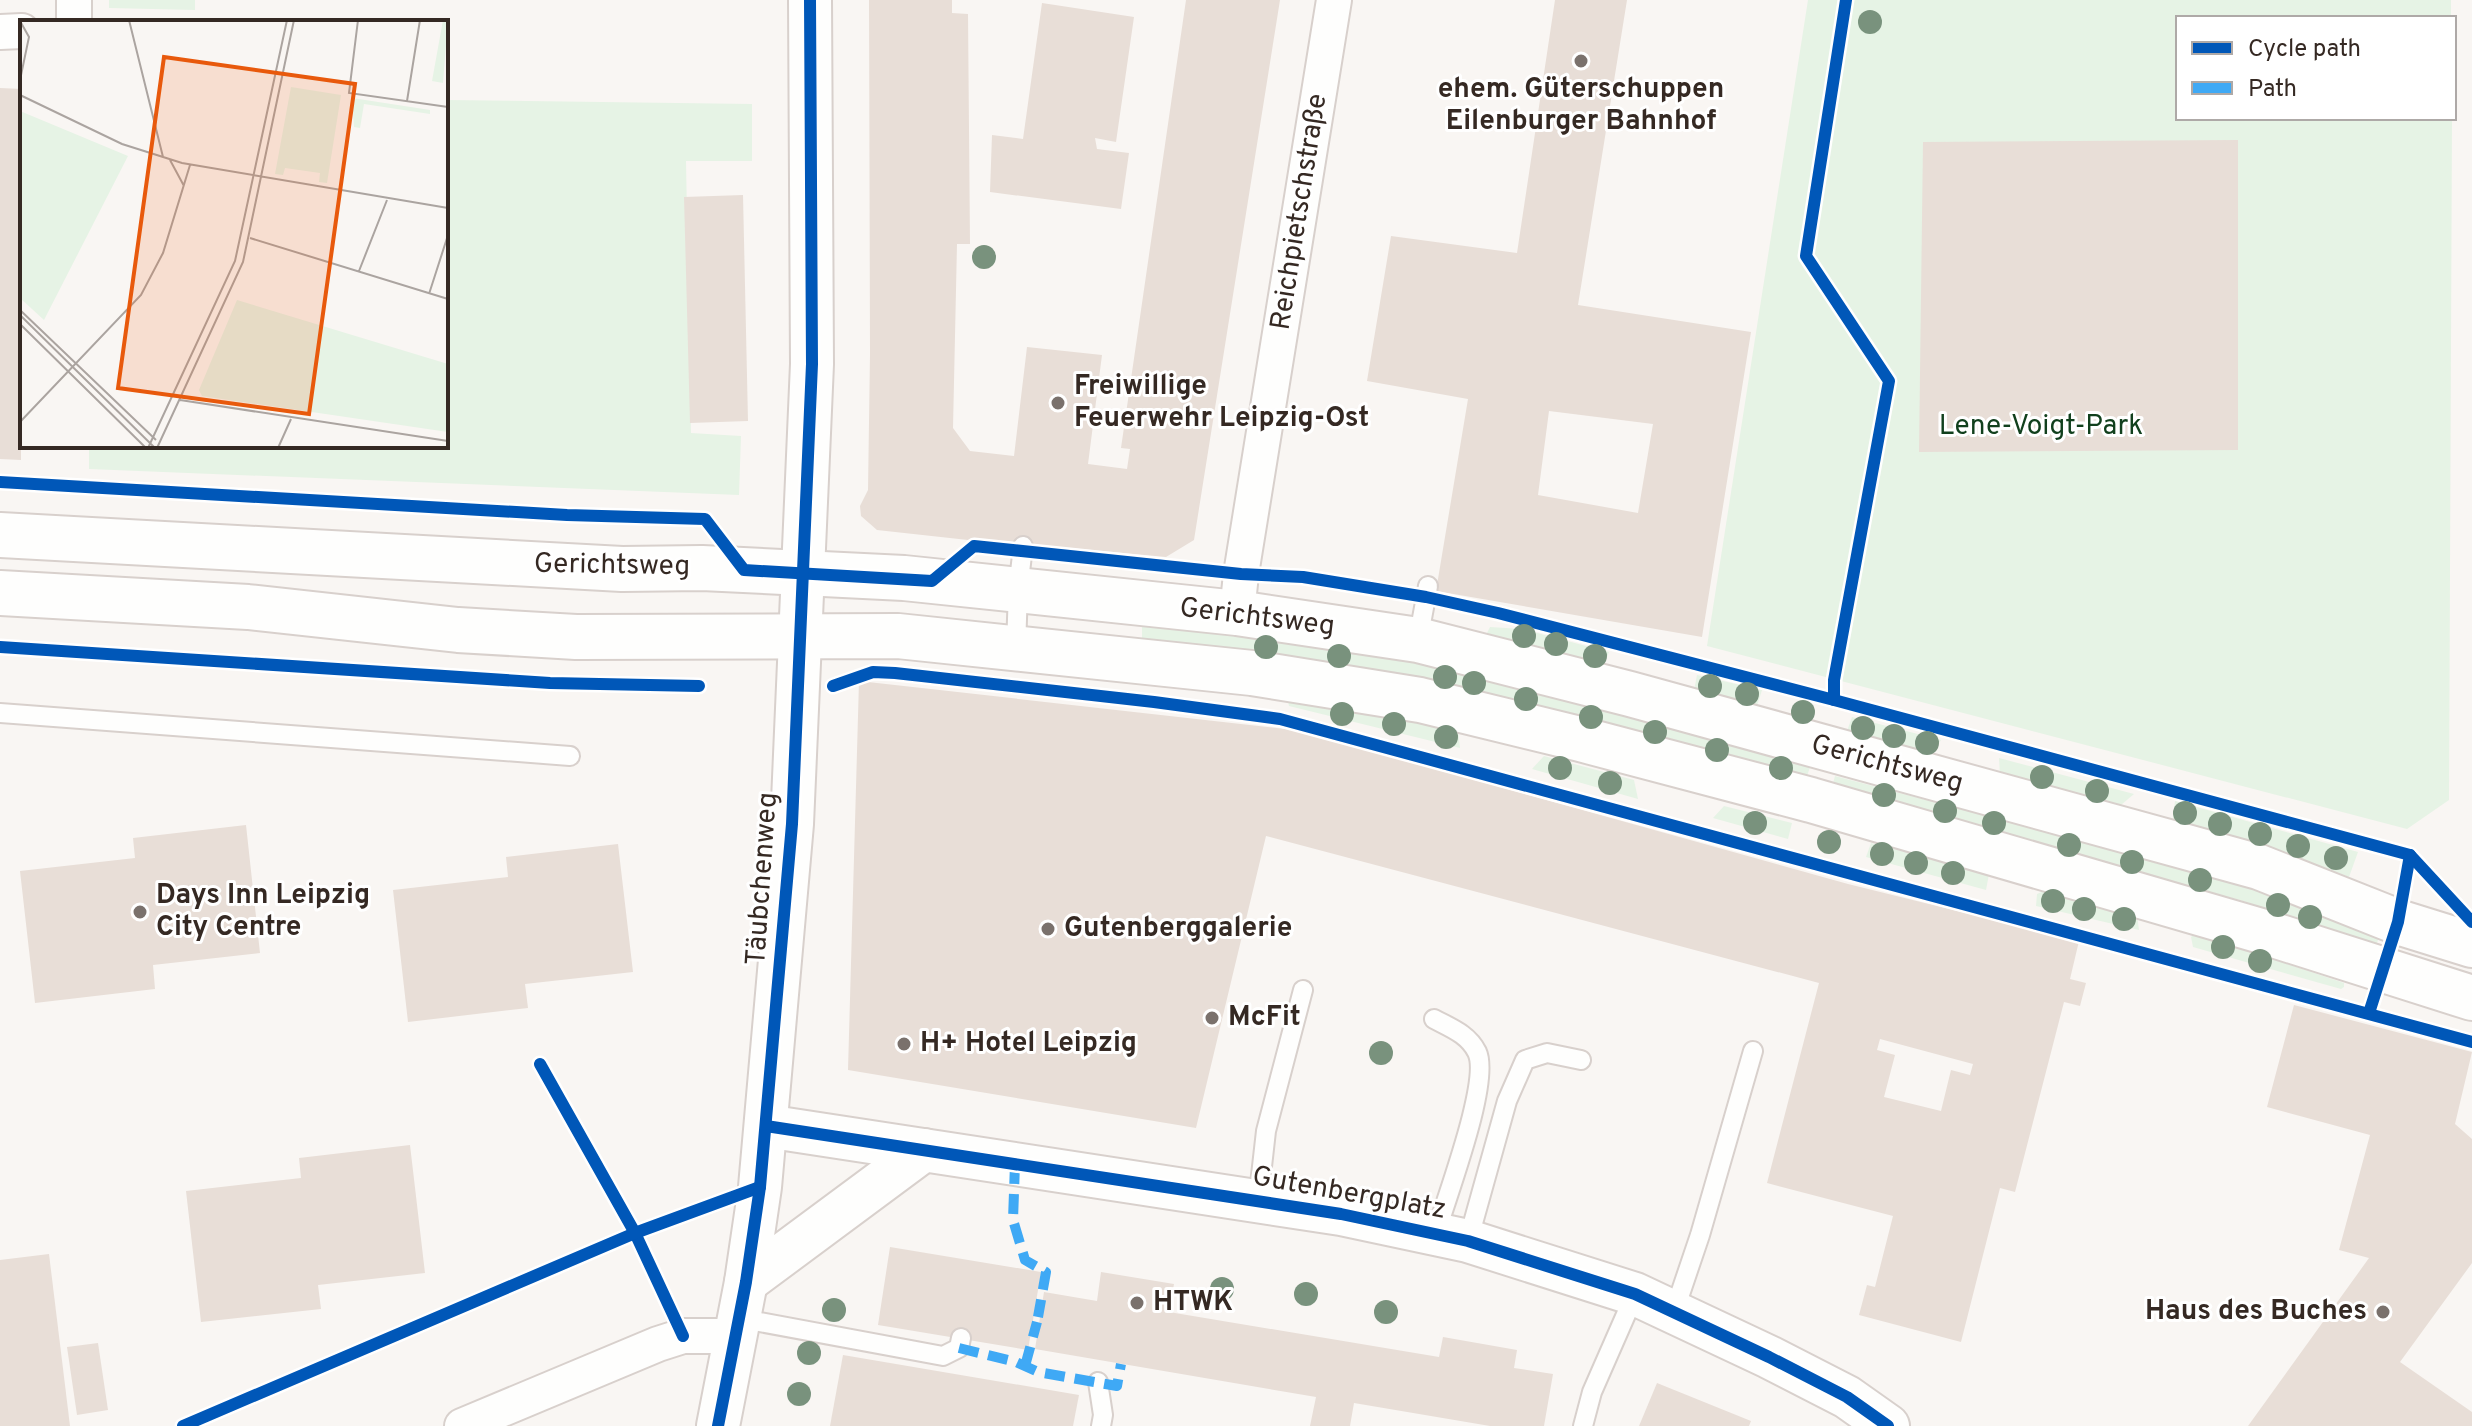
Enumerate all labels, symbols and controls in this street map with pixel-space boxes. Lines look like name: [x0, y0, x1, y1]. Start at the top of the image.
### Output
legend: [2176, 16, 2456, 120]
inset map: [20, 20, 448, 448]
text: Cycle path: [2248, 35, 2361, 65]
marker: ehem. Güterschuppen Eilenburger Bahnhof: [1572, 52, 1590, 70]
place label: ehem. Güterschuppen Eilenburger Bahnhof: [1438, 72, 1724, 140]
text: Path: [2248, 75, 2297, 105]
street label: Reichpietschstraße: [1264, 91, 1336, 333]
place label: Freiwillige Feuerwehr Leipzig-Ost: [1074, 369, 1369, 437]
marker: Freiwillige Feuerwehr Leipzig-Ost: [1049, 394, 1067, 412]
park label: Lene-Voigt-Park: [1939, 409, 2143, 445]
street label: Gerichtsweg: [534, 547, 690, 585]
street label: Gerichtsweg: [1177, 591, 1337, 645]
street label: Gerichtsweg: [1807, 727, 1967, 803]
street label: Täubchenweg: [739, 791, 787, 967]
place label: Days Inn Leipzig City Centre: [156, 878, 370, 946]
marker: Days Inn Leipzig City Centre: [131, 903, 149, 921]
place label: Gutenberggalerie: [1064, 911, 1292, 947]
marker: Gutenberggalerie: [1039, 920, 1057, 938]
place label: McFit: [1228, 1000, 1301, 1036]
marker: McFit: [1203, 1009, 1221, 1027]
place label: H+ Hotel Leipzig: [920, 1026, 1137, 1062]
marker: H+ Hotel Leipzig: [895, 1035, 913, 1053]
street label: Gutenbergplatz: [1249, 1159, 1449, 1229]
place label: HTWK: [1153, 1285, 1233, 1321]
marker: HTWK: [1128, 1294, 1146, 1312]
place label: Haus des Buches: [2145, 1294, 2367, 1330]
marker: Haus des Buches: [2374, 1303, 2392, 1321]

